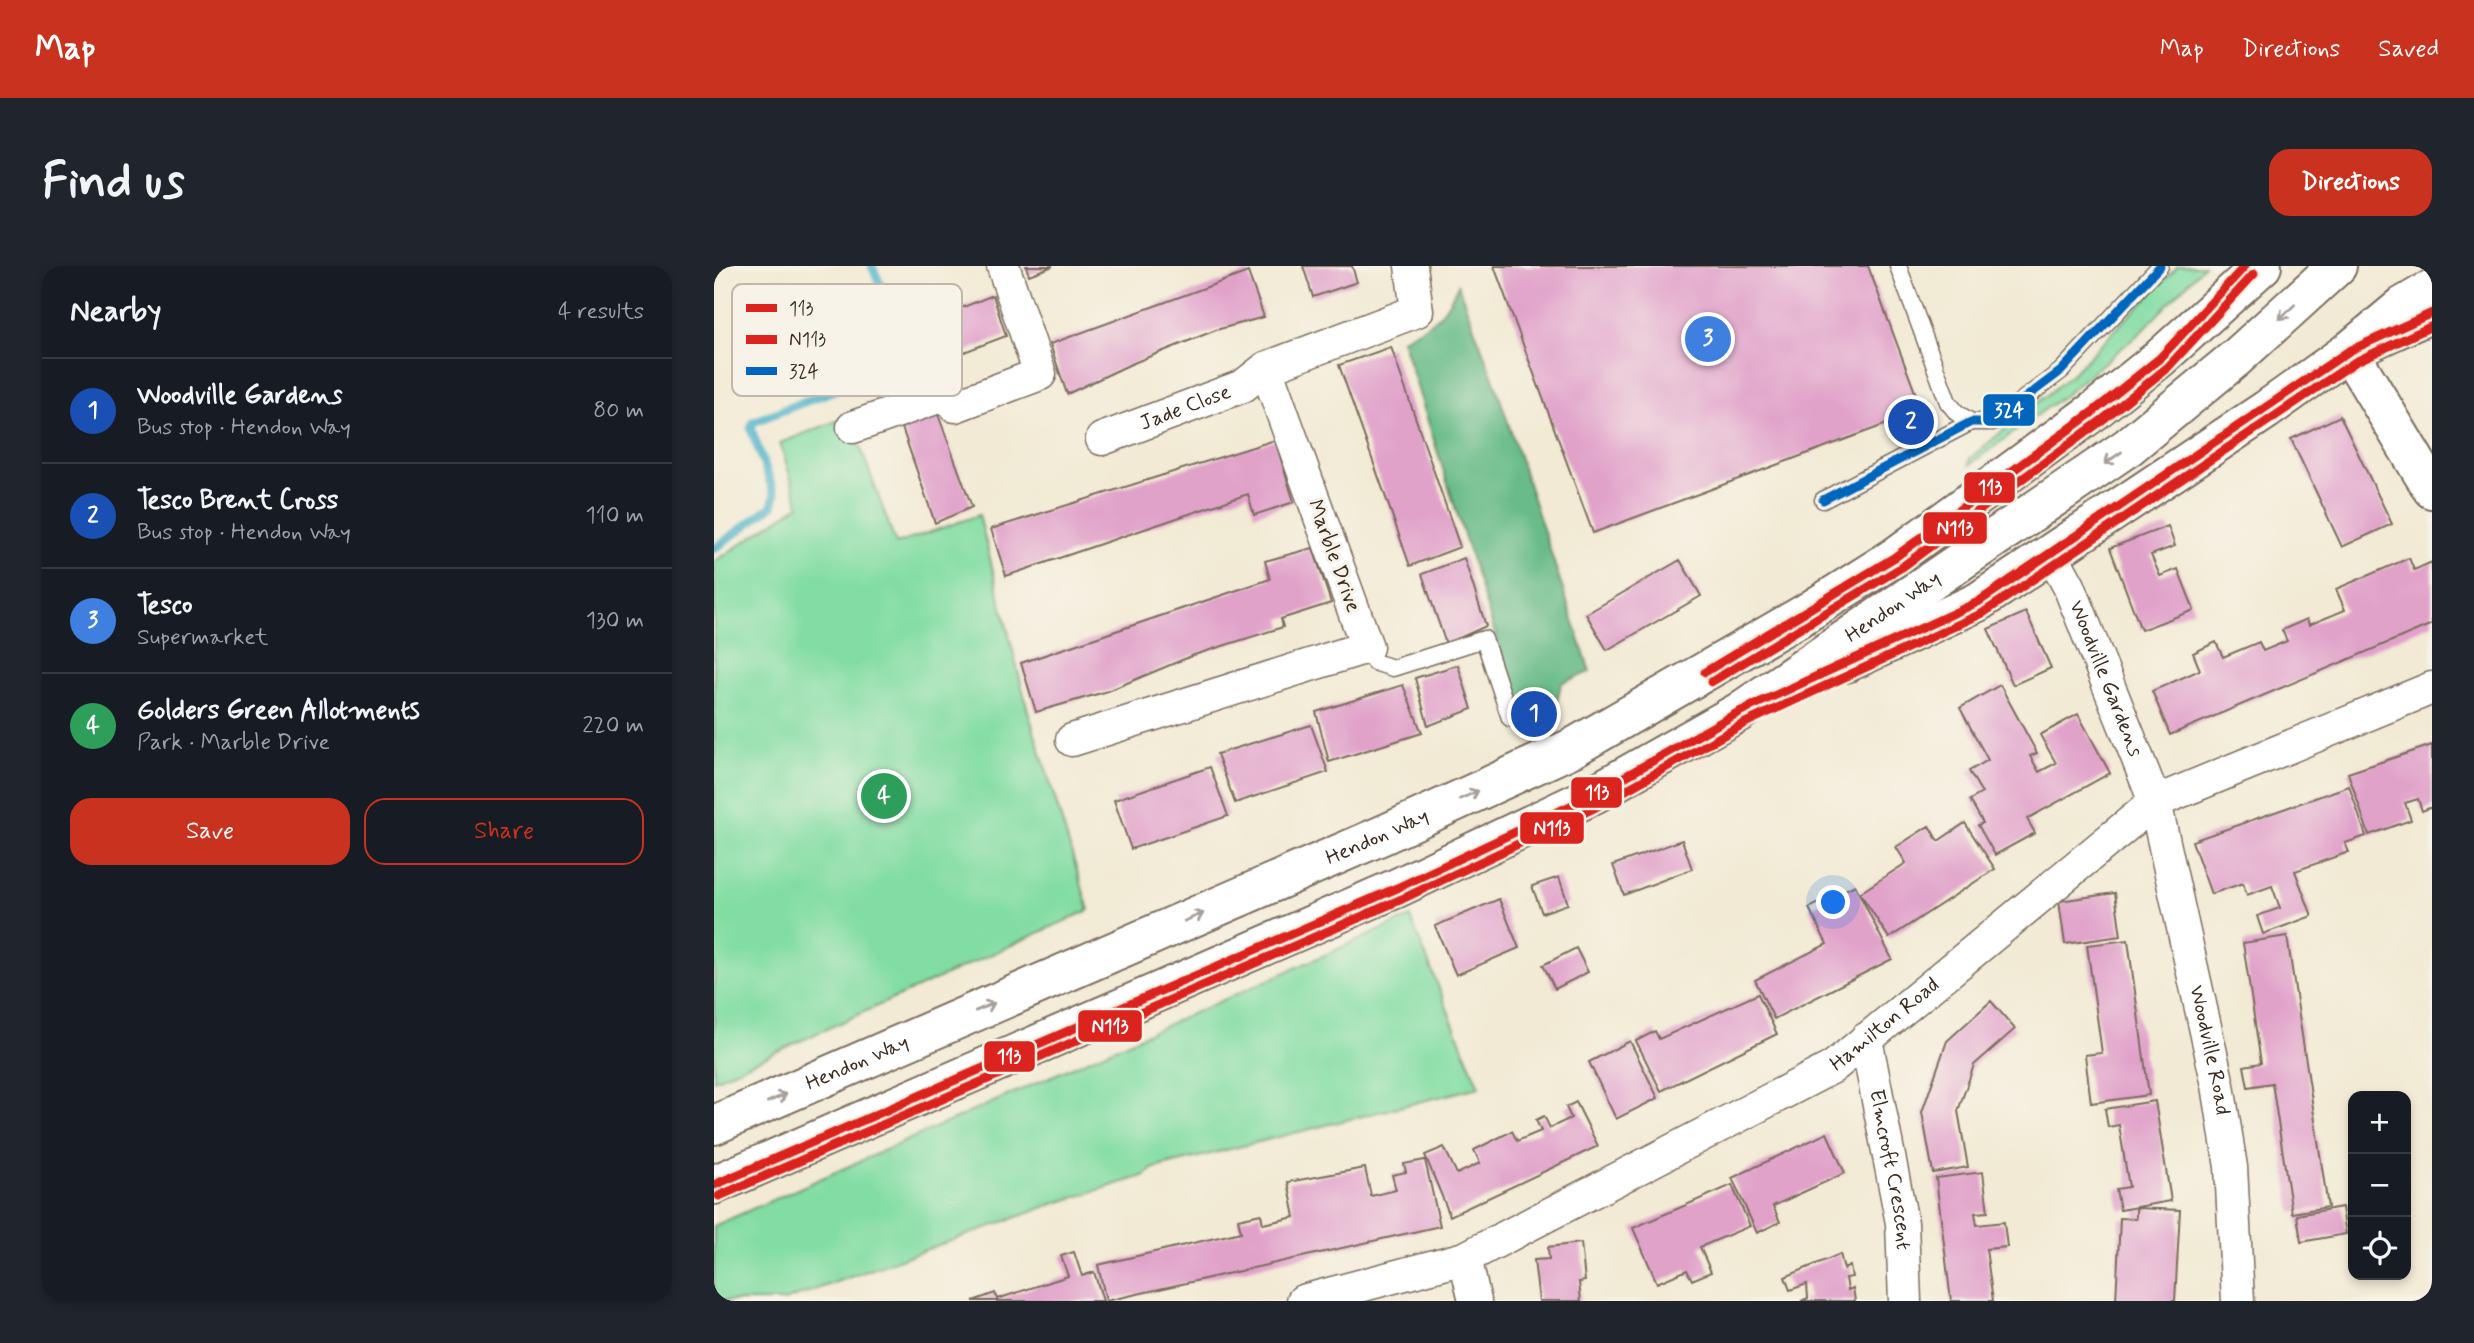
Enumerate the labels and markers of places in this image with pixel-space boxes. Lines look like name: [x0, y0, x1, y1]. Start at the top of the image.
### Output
pin: 3: [1685, 313, 1731, 365]
pin: 2: [1888, 396, 1934, 448]
pin: 1: [1511, 688, 1557, 740]
pin: 4: [861, 770, 907, 822]

